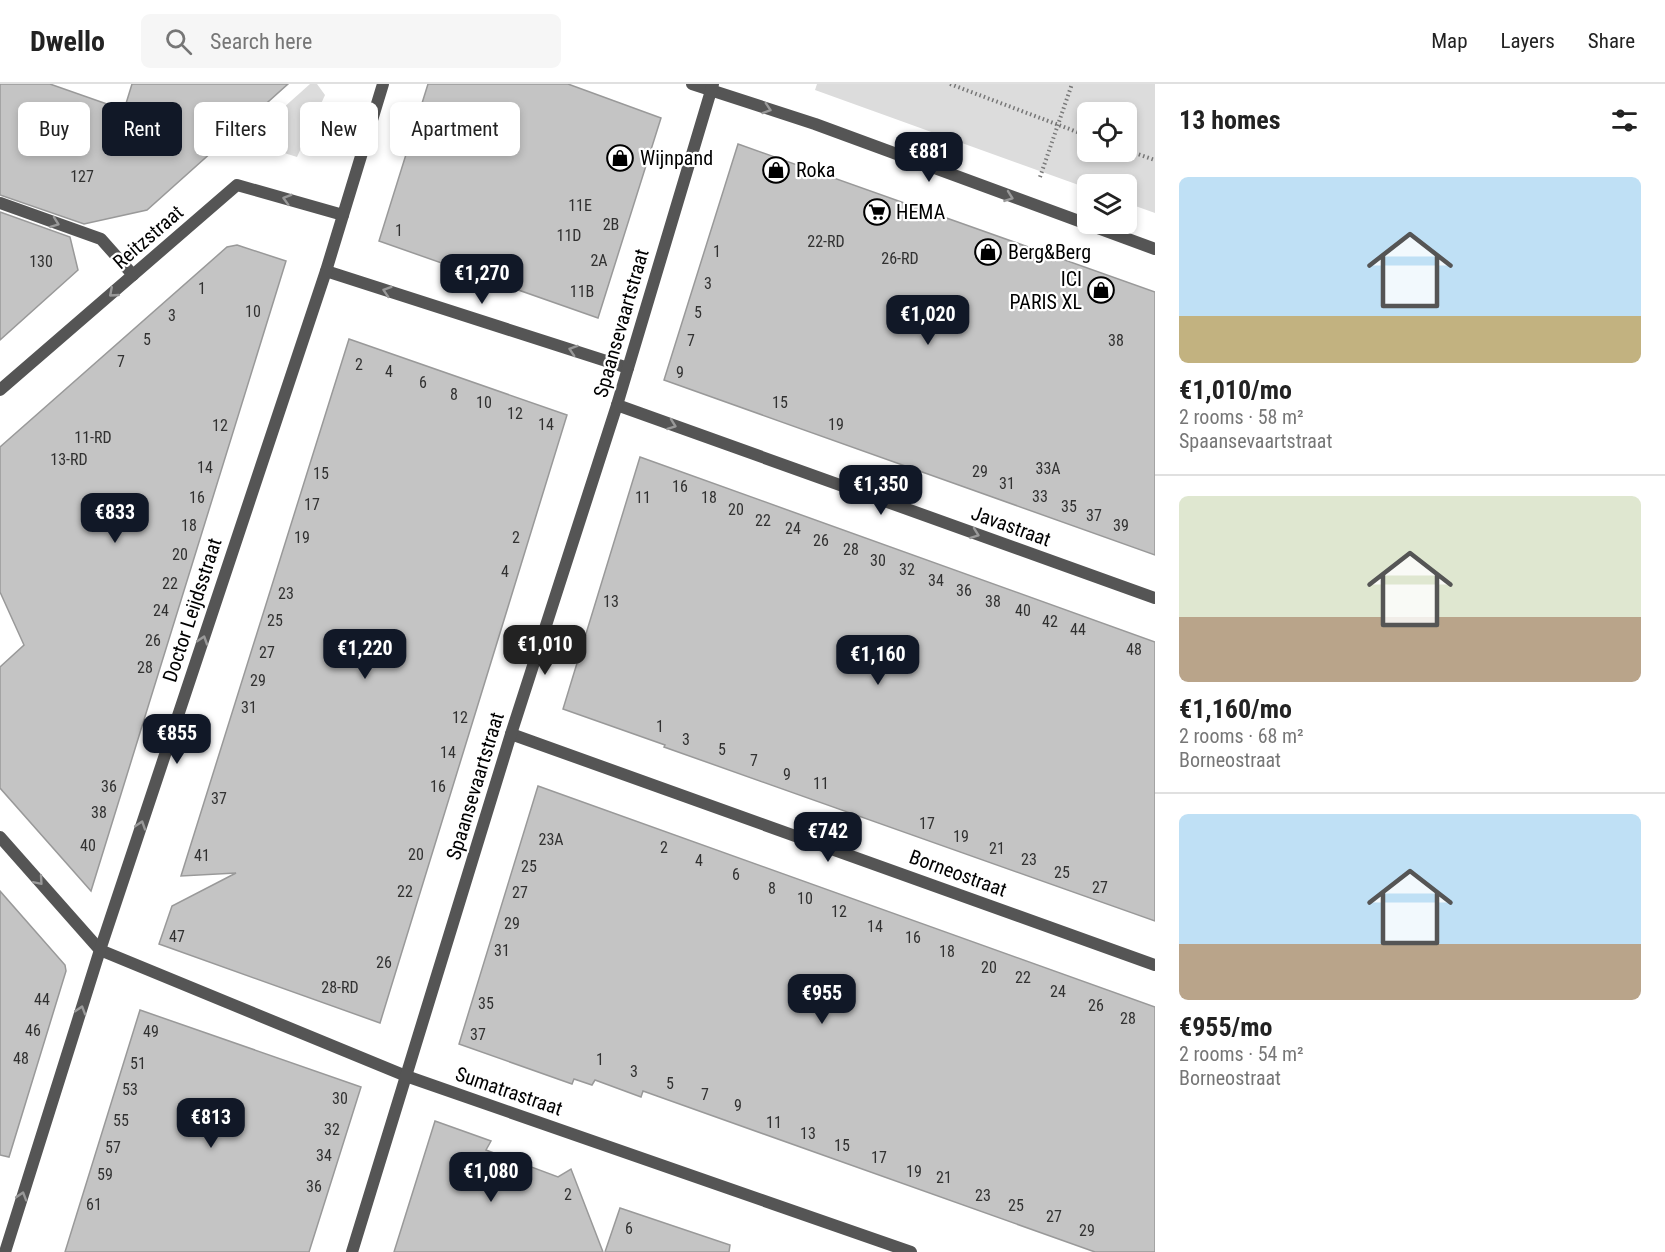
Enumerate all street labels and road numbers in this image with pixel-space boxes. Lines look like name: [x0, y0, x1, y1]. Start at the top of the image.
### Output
street label: Reitzstraat: [108, 200, 188, 274]
street label: Spaansevaartstraat: [588, 246, 654, 400]
street label: Javastraat: [968, 501, 1054, 551]
street label: Doctor Leijdsstraat: [157, 535, 227, 685]
street label: Spaansevaartstraat: [441, 709, 509, 863]
street label: Borneostraat: [906, 844, 1010, 902]
street label: Sumatrastraat: [452, 1061, 566, 1121]

